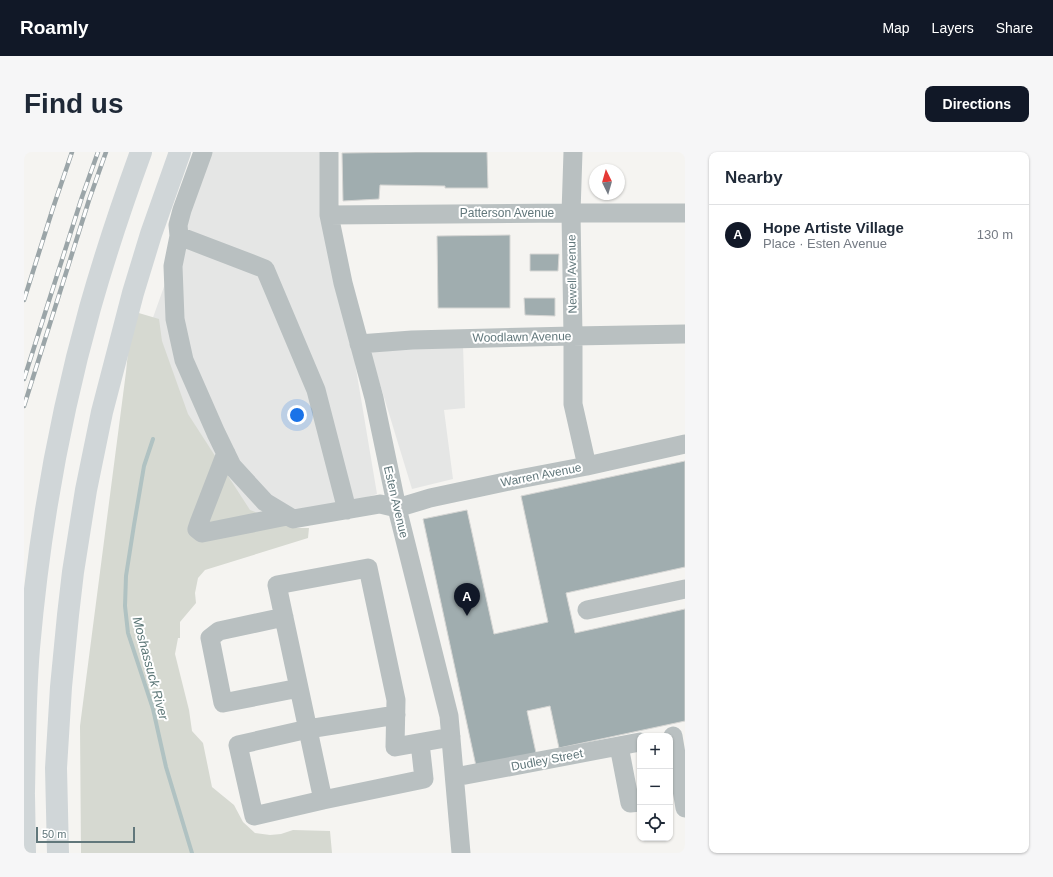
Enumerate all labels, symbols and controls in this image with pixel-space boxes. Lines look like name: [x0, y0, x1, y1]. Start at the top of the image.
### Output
text: Roamly: [20, 17, 89, 38]
text: Map: [882, 20, 910, 36]
text: Layers: [932, 20, 974, 36]
text: Share: [996, 20, 1033, 36]
button: Directions: [925, 86, 1029, 122]
text: Find us: [24, 88, 124, 119]
north arrow: [589, 164, 625, 200]
text: Nearby: [725, 168, 783, 187]
street label: Patterson Avenue: [460, 206, 555, 220]
text: Hope Artiste Village: [763, 219, 904, 236]
text: A: [733, 227, 743, 242]
text: 130 m: [977, 227, 1013, 242]
street label: Newell Avenue: [564, 234, 580, 314]
text: Place · Esten Avenue: [763, 236, 887, 251]
street label: Woodlawn Avenue: [472, 329, 572, 345]
your location: [287, 405, 307, 425]
street label: Warren Avenue: [499, 460, 583, 490]
street label: Esten Avenue: [381, 464, 411, 540]
pin: A: [454, 583, 480, 616]
water label: Moshassuck River: [130, 615, 172, 722]
map controls: [637, 733, 673, 841]
button: +: [637, 733, 673, 769]
street label: Dudley Street: [510, 746, 585, 774]
button: −: [637, 769, 673, 805]
button: locate: [637, 805, 673, 841]
scale bar: [36, 825, 135, 844]
text: 50 m: [42, 828, 66, 840]

